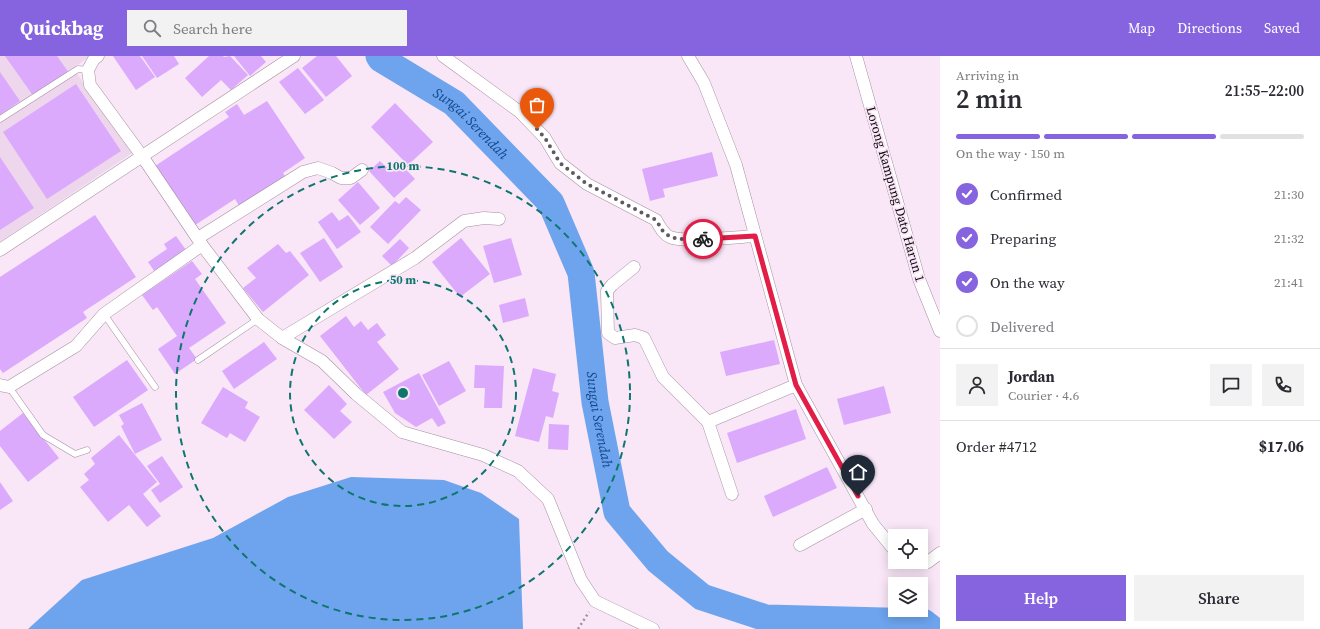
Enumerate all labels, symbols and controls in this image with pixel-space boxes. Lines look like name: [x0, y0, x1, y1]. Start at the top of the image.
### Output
search box: [127, 10, 407, 46]
text: Quickbag: [20, 15, 103, 41]
icon: search: [141, 17, 163, 39]
text: Search here: [173, 18, 252, 39]
text: Map: [1128, 18, 1155, 38]
text: Directions: [1177, 18, 1242, 38]
text: Saved: [1264, 18, 1300, 38]
text: Arriving in: [956, 67, 1019, 84]
text: 21:55–22:00: [1225, 80, 1304, 101]
text: 2 min: [956, 81, 1023, 117]
water label: Sungai Serendah: [429, 83, 514, 164]
pin: [520, 88, 554, 129]
icon: bag: [526, 94, 548, 116]
street label: Lorong Kampung Dato Harun 1: [862, 105, 929, 284]
text: On the way · 150 m: [956, 145, 1065, 162]
text: 100 m: [387, 158, 420, 174]
icon: check: [956, 183, 978, 205]
text: Confirmed: [990, 184, 1062, 205]
text: 21:30: [1274, 186, 1304, 203]
courier: [683, 219, 723, 259]
icon: check: [956, 227, 978, 249]
icon: bike: [692, 228, 714, 250]
text: Preparing: [990, 228, 1056, 249]
text: 21:32: [1274, 230, 1304, 247]
icon: check: [956, 271, 978, 293]
text: 50 m: [390, 272, 416, 288]
text: On the way: [990, 272, 1065, 293]
text: 21:41: [1274, 274, 1304, 291]
text: Delivered: [990, 316, 1054, 337]
button: person: [956, 364, 998, 406]
button: chat: [1210, 364, 1252, 406]
button: phone: [1262, 364, 1304, 406]
text: Jordan: [1008, 366, 1055, 387]
water label: Sungai Serendah: [582, 370, 618, 470]
centre of rings: [396, 386, 410, 400]
text: Courier · 4.6: [1008, 387, 1079, 404]
text: Order #4712: [956, 436, 1037, 457]
text: $17.06: [1259, 436, 1304, 457]
pin: [841, 455, 875, 496]
icon: home: [847, 461, 869, 483]
map controls: [888, 529, 928, 617]
button: locate: [888, 529, 928, 569]
button: Help: [956, 575, 1126, 621]
button: Share: [1134, 575, 1304, 621]
button: layers: [888, 577, 928, 617]

